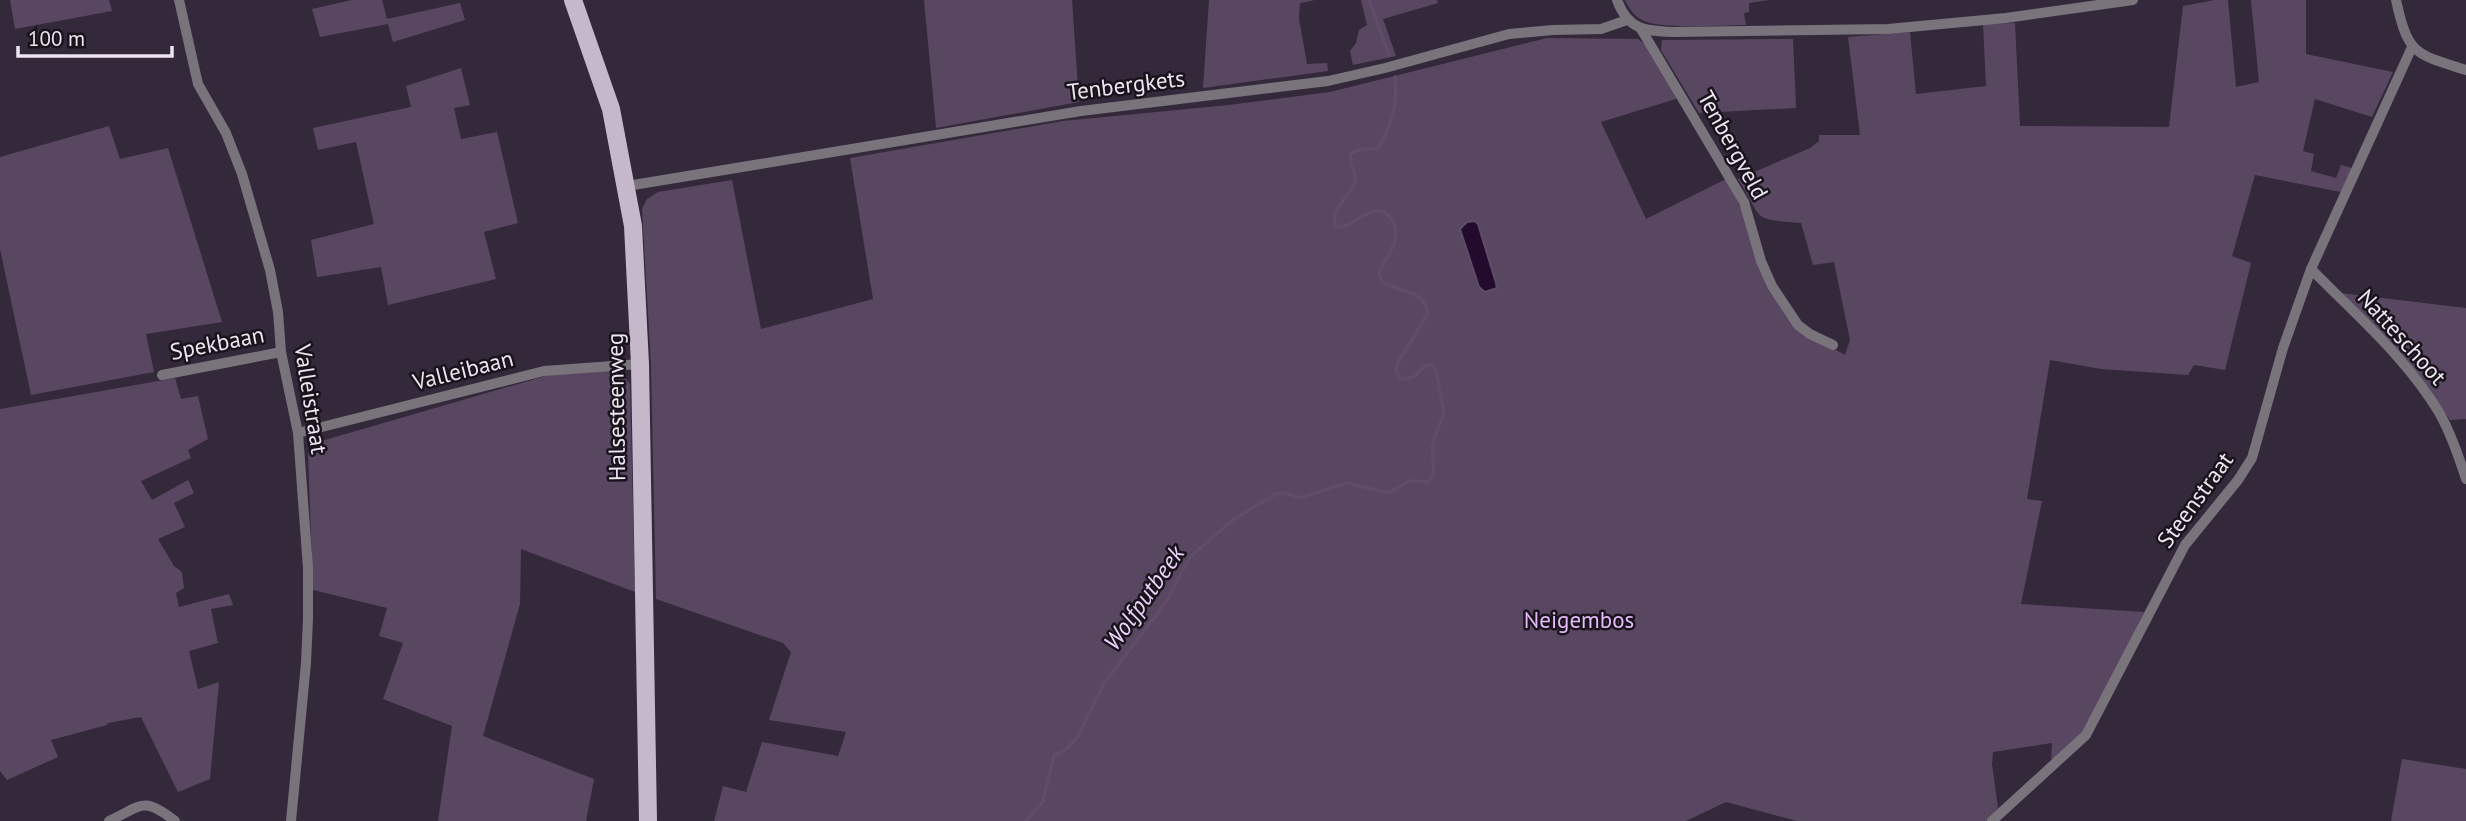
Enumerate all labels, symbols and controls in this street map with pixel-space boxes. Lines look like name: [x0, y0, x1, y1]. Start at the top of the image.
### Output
scale bar: [18, 14, 172, 58]
text: 100 m: [28, 25, 85, 52]
street label: Tenbergkets: [1065, 63, 1186, 106]
street label: Tenbergveld: [1692, 85, 1775, 204]
street label: Natteschoot: [2352, 283, 2453, 391]
street label: Spekbaan: [167, 319, 266, 366]
street label: Halsesteenweg: [600, 333, 631, 481]
street label: Valleistraat: [288, 341, 334, 456]
street label: Valleibaan: [409, 343, 516, 396]
street label: Steenstraat: [2150, 446, 2239, 553]
water label: Wolfputbeek: [1096, 538, 1192, 656]
park label: Neigembos: [1524, 605, 1634, 634]

